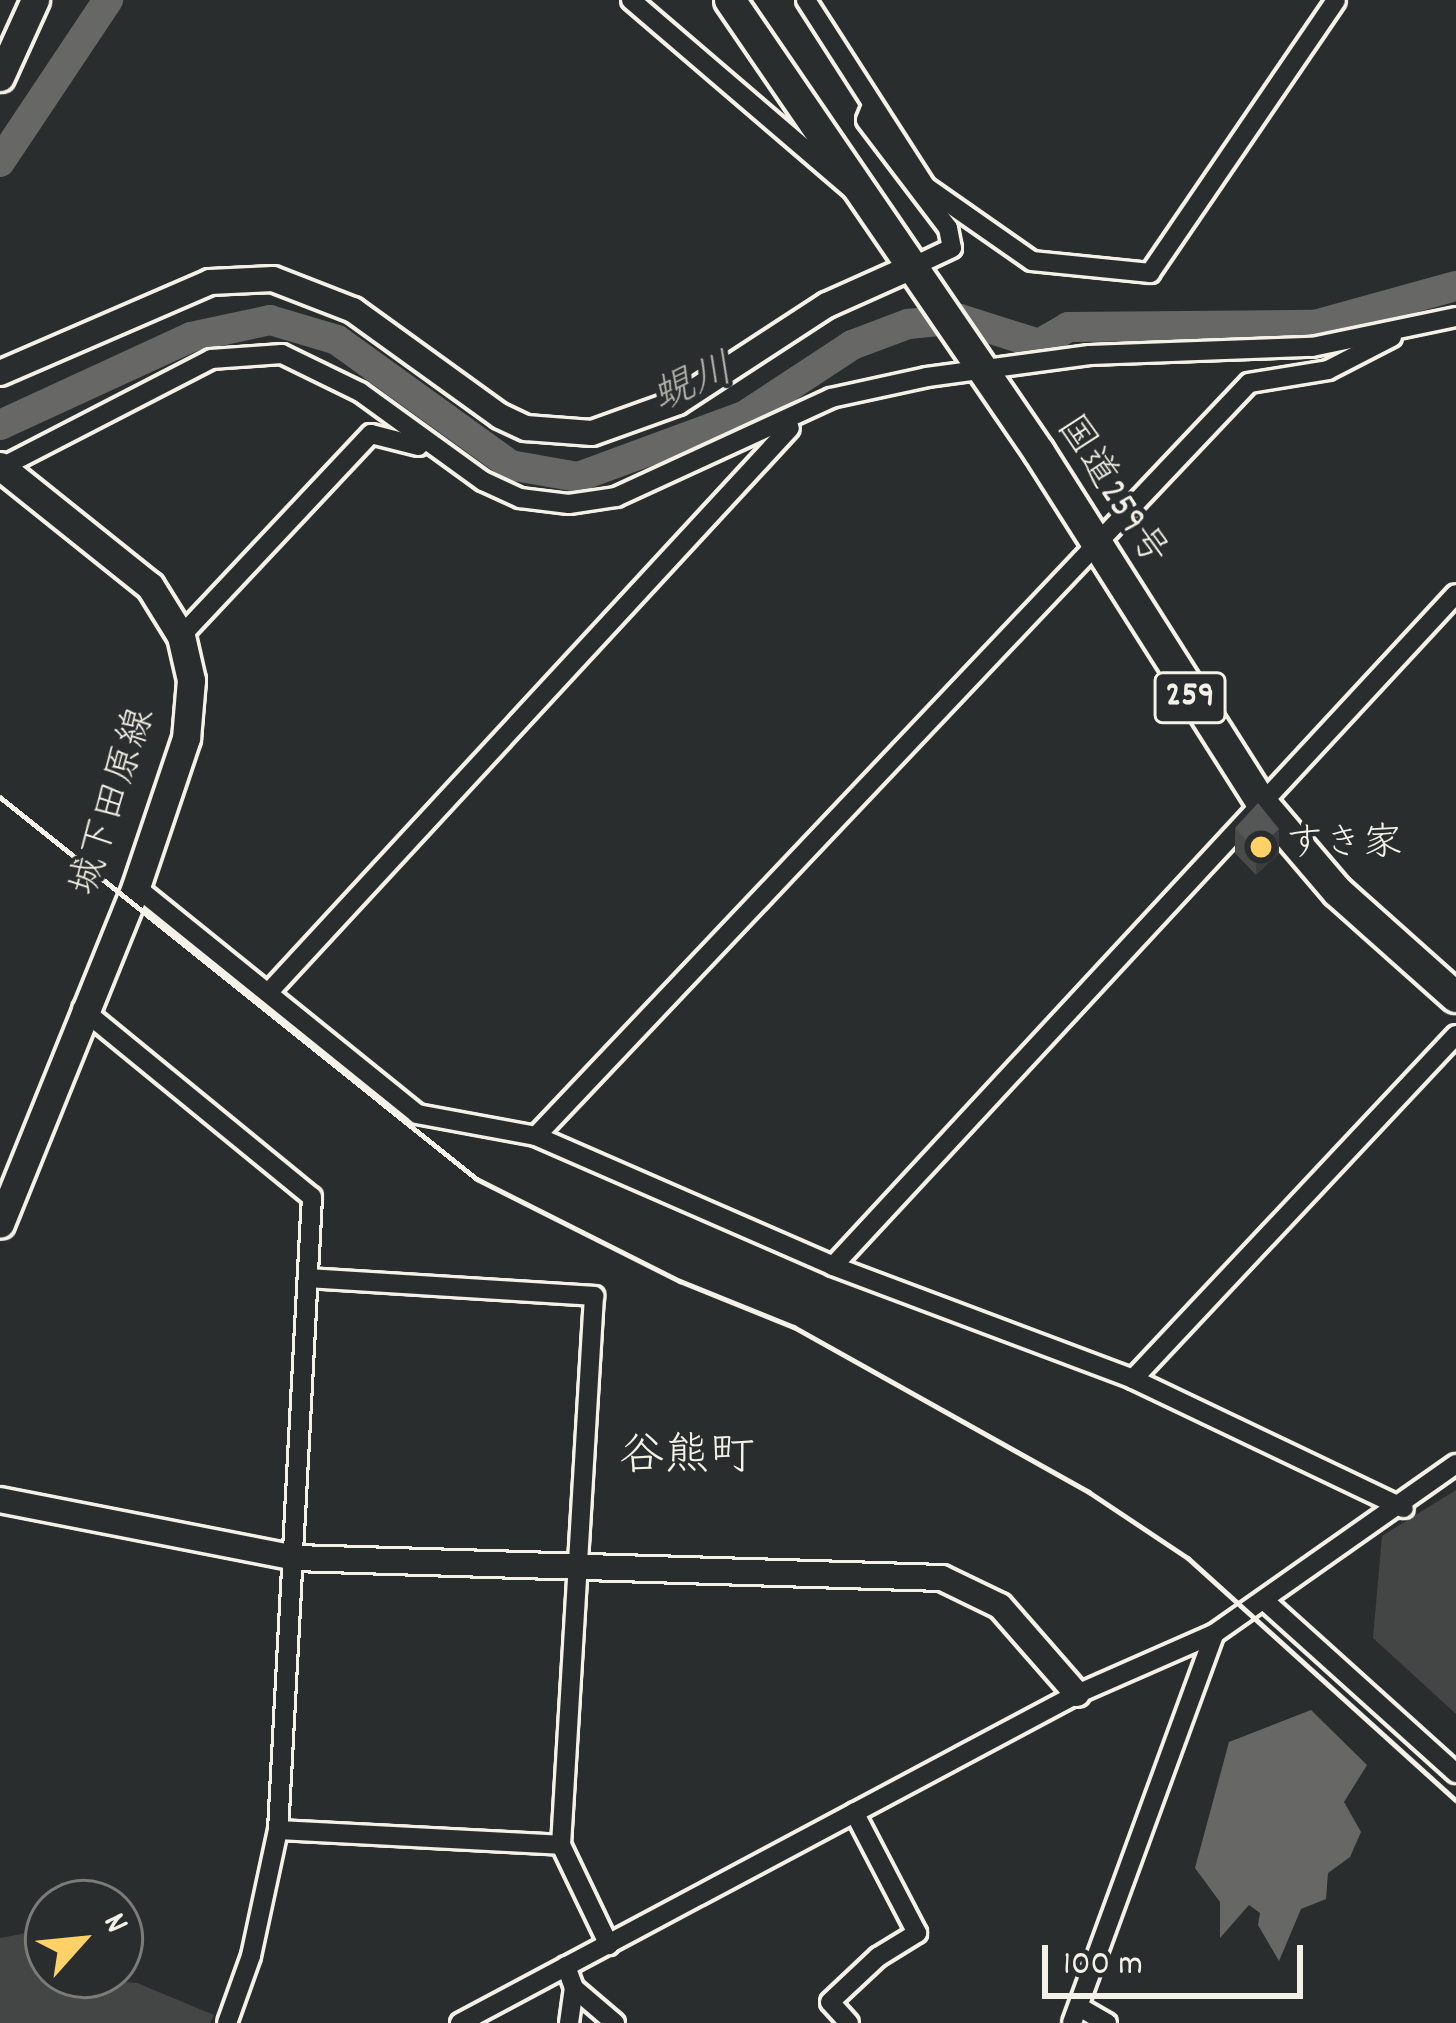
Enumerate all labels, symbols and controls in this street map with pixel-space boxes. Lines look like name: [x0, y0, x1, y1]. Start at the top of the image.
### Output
water label: 蜆川: [645, 346, 743, 426]
street label: 国道259号: [1043, 408, 1175, 576]
road number: 259: [1151, 668, 1229, 728]
street label: 城下田原線: [64, 703, 168, 903]
place label: すき家: [1285, 824, 1402, 870]
marker: すき家: [1248, 834, 1274, 860]
district label: 谷熊町: [620, 1433, 754, 1487]
north arrow: [24, 1879, 144, 1999]
text: N: [89, 1906, 138, 1942]
scale bar: [1048, 1921, 1309, 1995]
text: 100 m: [1063, 1940, 1143, 1992]

